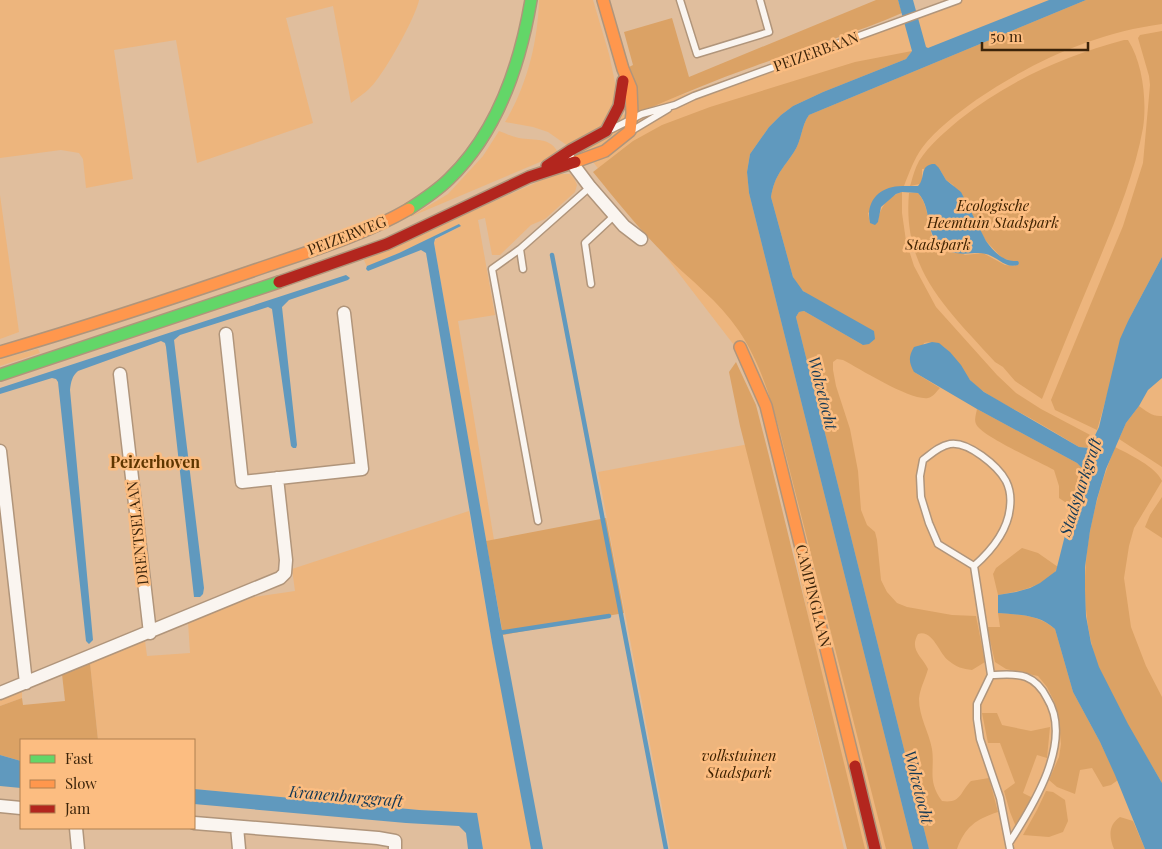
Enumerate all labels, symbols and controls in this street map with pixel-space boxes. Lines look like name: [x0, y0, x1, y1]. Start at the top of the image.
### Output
scale bar: [982, 20, 1088, 52]
street label: PEIZERBAAN: [770, 26, 861, 76]
text: 50 m: [990, 26, 1023, 46]
park label: Ecologische Heemtuin Stadspark: [926, 195, 1059, 232]
street label: PEIZERWEG: [304, 211, 389, 259]
park label: Stadspark: [904, 234, 971, 254]
water label: Wolvetocht: [804, 354, 843, 433]
water label: Stadsparkgraft: [1053, 434, 1105, 540]
district label: Peizerhoven: [110, 451, 200, 472]
street label: DRENTSELAAN: [122, 480, 152, 586]
street label: CAMPINGLAAN: [792, 542, 837, 650]
legend: [20, 739, 195, 829]
park label: volkstuinen Stadspark: [702, 745, 776, 782]
text: Fast: [65, 748, 94, 768]
water label: Wolvetocht: [900, 748, 939, 827]
text: Slow: [65, 773, 97, 793]
water label: Kranenburggraft: [287, 780, 404, 811]
text: Jam: [64, 798, 91, 818]

